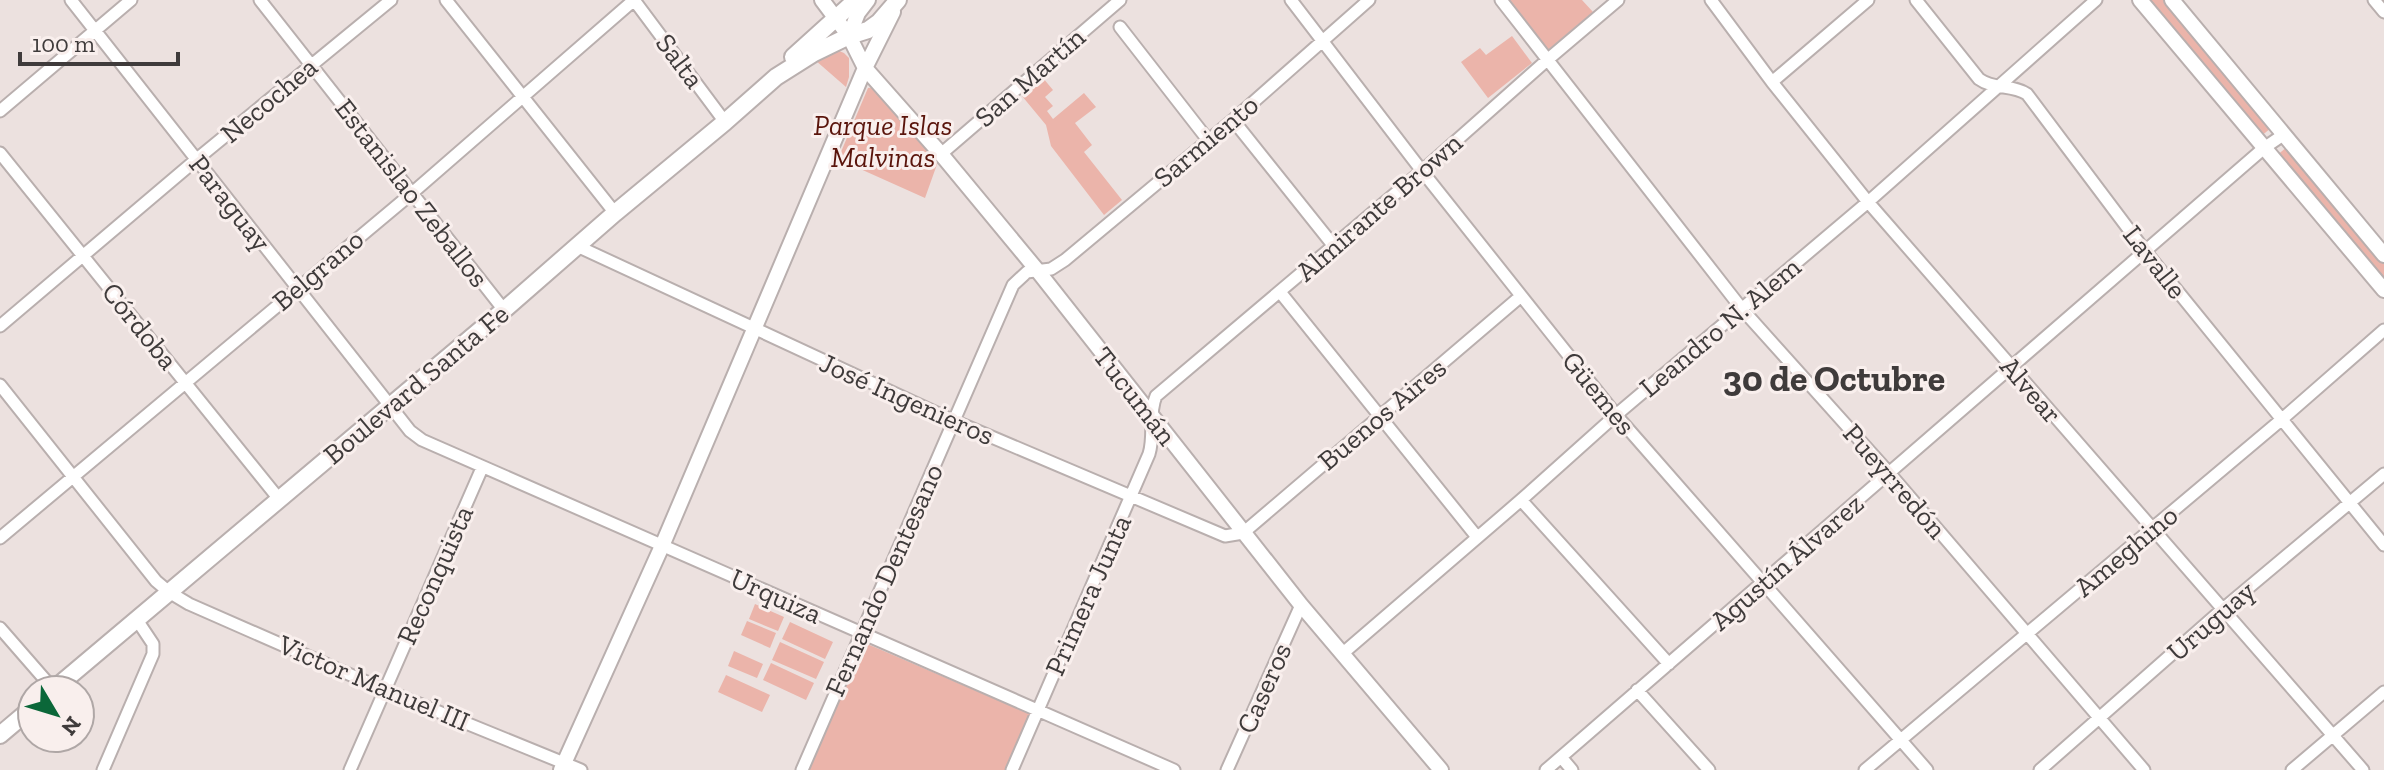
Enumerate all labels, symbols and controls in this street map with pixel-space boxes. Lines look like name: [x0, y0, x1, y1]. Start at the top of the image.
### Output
scale bar: [20, 16, 178, 66]
street label: San Martín: [968, 20, 1092, 134]
street label: Salta: [649, 27, 711, 95]
text: 100 m: [32, 29, 95, 58]
street label: Necochea: [214, 50, 324, 150]
street label: Sarmiento: [1147, 88, 1265, 194]
street label: Estanislao Zeballos: [328, 92, 496, 294]
park label: Parque Islas Malvinas: [814, 109, 952, 174]
street label: Almirante Brown: [1289, 126, 1469, 288]
street label: Paraguay: [182, 148, 278, 258]
street label: Lavalle: [2116, 219, 2194, 305]
street label: Belgrano: [266, 222, 370, 318]
street label: Leandro N. Alem: [1633, 250, 1807, 404]
street label: Córdoba: [95, 276, 185, 377]
street label: Boulevard Santa Fe: [317, 297, 515, 471]
street label: Tucumán: [1086, 340, 1184, 452]
street label: Güemes: [1555, 345, 1643, 441]
street label: José Ingenieros: [815, 346, 999, 452]
street label: Alvear: [1993, 350, 2069, 430]
street label: Buenos Aires: [1311, 351, 1453, 477]
district label: 30 de Octubre: [1723, 357, 1945, 400]
street label: Pueyrredón: [1836, 417, 1954, 545]
street label: Fernando Dentesano: [818, 459, 950, 701]
street label: Agustín Álvarez: [1704, 487, 1870, 637]
street label: Ameghino: [2068, 498, 2184, 604]
street label: Reconquista: [390, 500, 480, 649]
street label: Primera Junta: [1038, 509, 1138, 680]
street label: Urquiza: [725, 561, 827, 631]
street label: Uruguay: [2160, 574, 2262, 668]
street label: Victor Manuel III: [273, 627, 475, 738]
street label: Caseros: [1230, 638, 1298, 738]
north arrow: [16, 674, 96, 754]
text: N: [55, 711, 87, 741]

